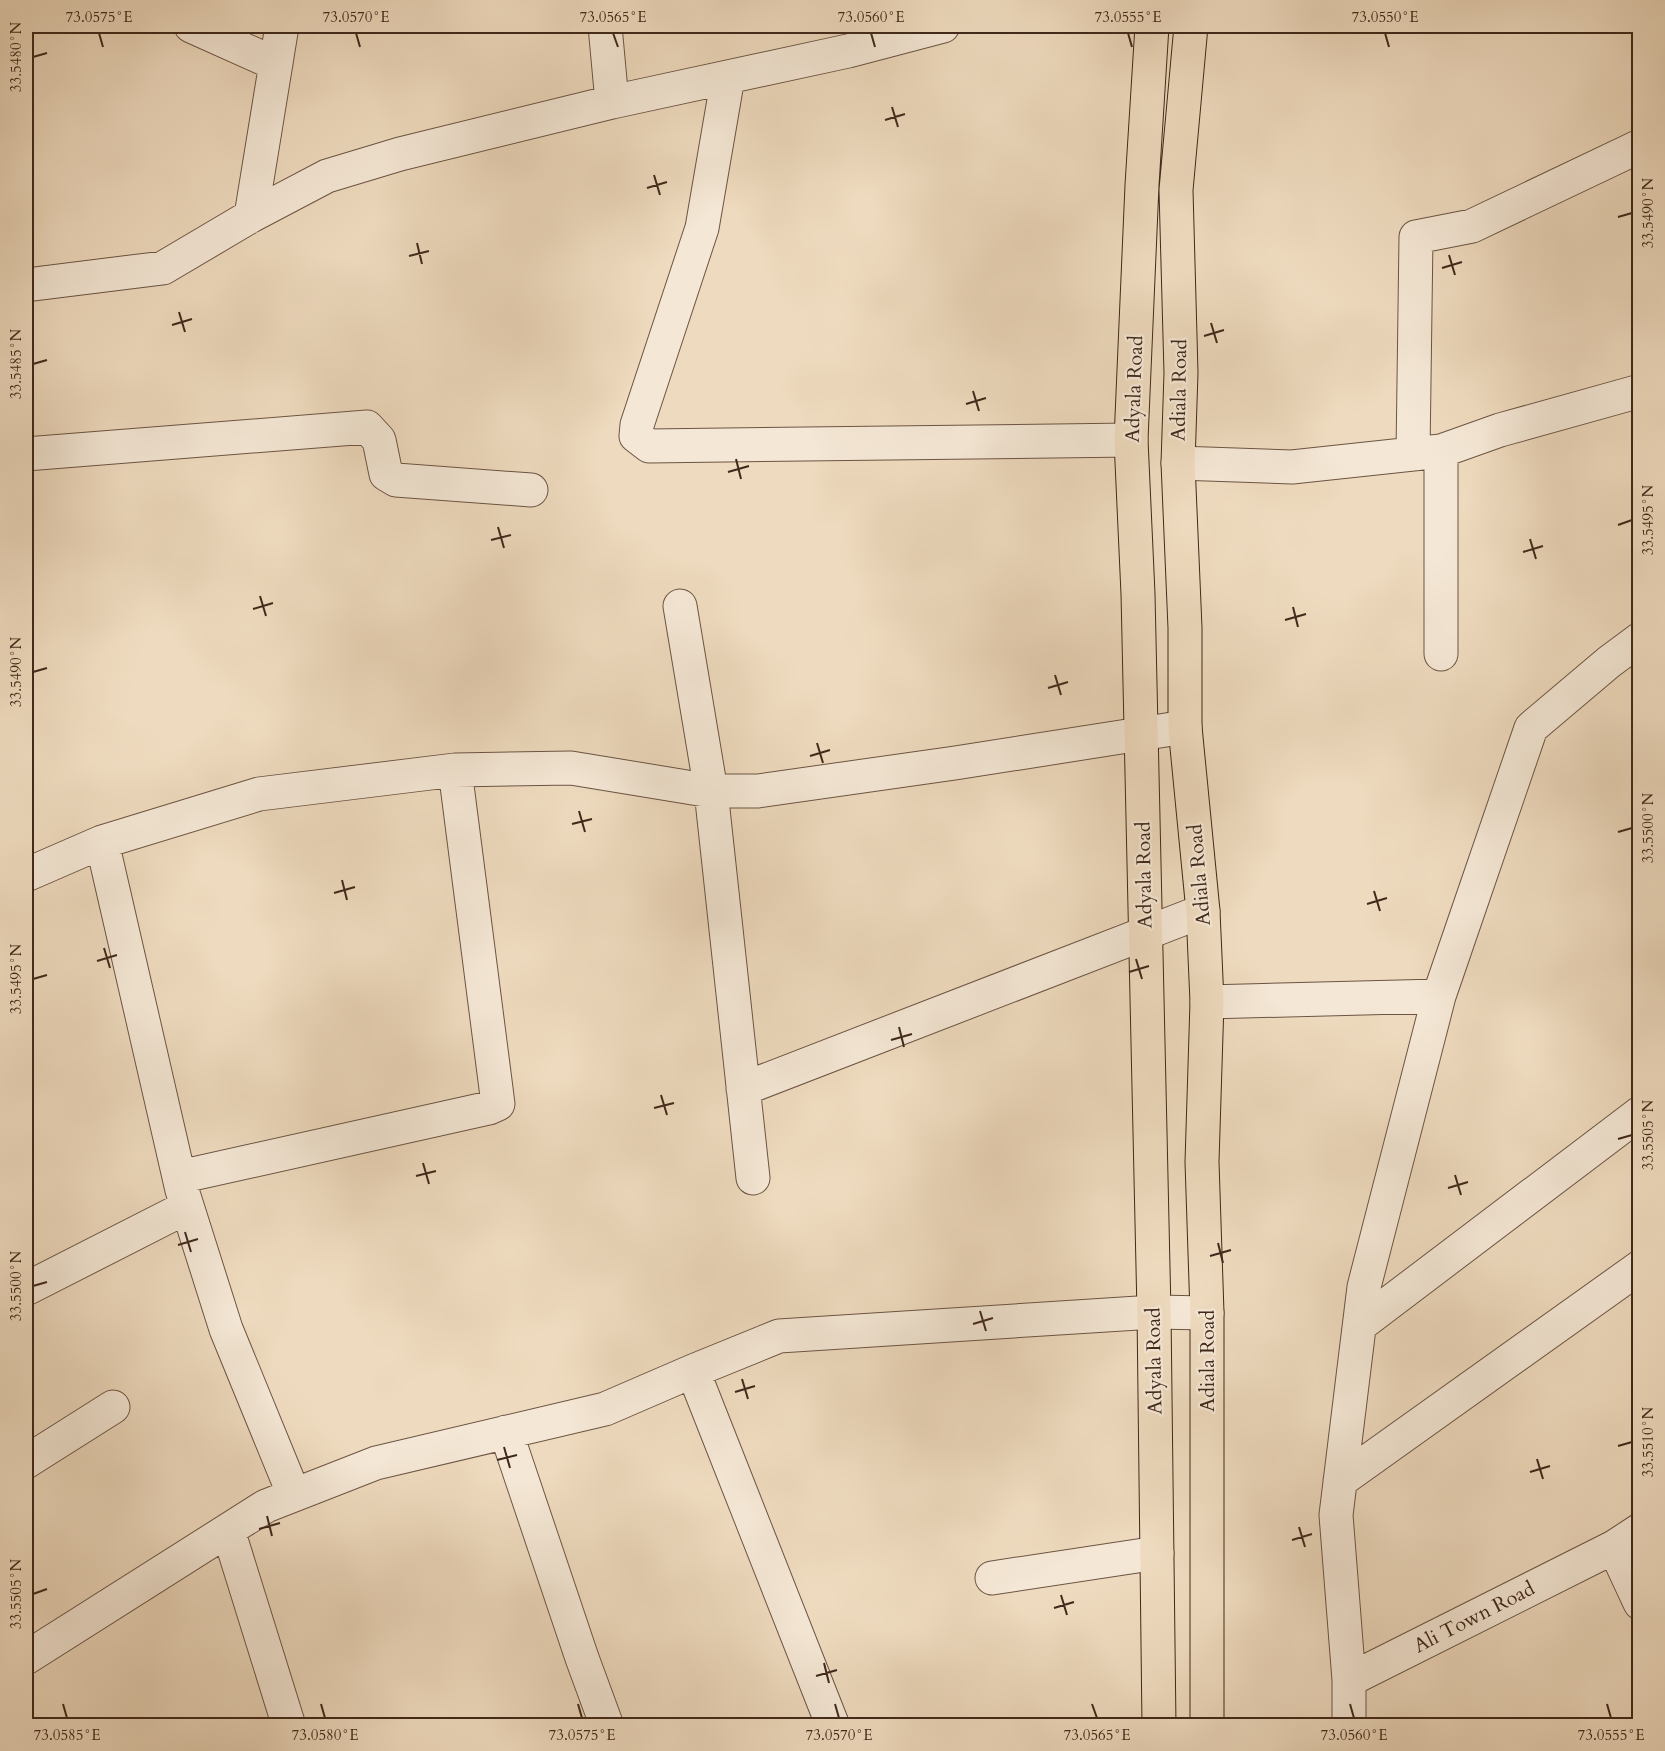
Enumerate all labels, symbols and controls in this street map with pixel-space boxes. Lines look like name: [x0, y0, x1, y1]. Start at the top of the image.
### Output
text: 73.0575°E: [66, 7, 132, 27]
text: 73.0570°E: [323, 7, 389, 27]
text: 73.0565°E: [580, 7, 646, 27]
text: 73.0560°E: [838, 7, 904, 27]
text: 73.0555°E: [1095, 7, 1161, 27]
text: 73.0550°E: [1352, 7, 1418, 27]
text: 33.5480°N: [6, 22, 26, 92]
text: 33.5490°N: [1638, 178, 1658, 248]
text: 33.5485°N: [6, 329, 26, 399]
street label: Adyala Road: [1119, 335, 1149, 443]
street label: Adiala Road: [1165, 338, 1193, 441]
text: 33.5495°N: [1638, 485, 1658, 555]
text: 33.5490°N: [6, 637, 26, 707]
text: 33.5500°N: [1638, 793, 1658, 863]
street label: Adyala Road: [1130, 821, 1158, 929]
street label: Adiala Road: [1181, 823, 1217, 927]
text: 33.5495°N: [6, 944, 26, 1014]
text: 33.5505°N: [1638, 1100, 1658, 1170]
text: 33.5500°N: [6, 1251, 26, 1321]
street label: Adyala Road: [1140, 1307, 1168, 1415]
street label: Adiala Road: [1194, 1310, 1221, 1412]
text: 33.5510°N: [1638, 1407, 1658, 1477]
text: 33.5505°N: [6, 1559, 26, 1629]
street label: Ali Town Road: [1409, 1575, 1539, 1659]
text: 73.0585°E: [34, 1725, 100, 1745]
text: 73.0580°E: [292, 1725, 358, 1745]
text: 73.0575°E: [549, 1725, 615, 1745]
text: 73.0570°E: [806, 1725, 872, 1745]
text: 73.0565°E: [1064, 1725, 1130, 1745]
text: 73.0560°E: [1321, 1725, 1387, 1745]
text: 73.0555°E: [1578, 1725, 1644, 1745]

